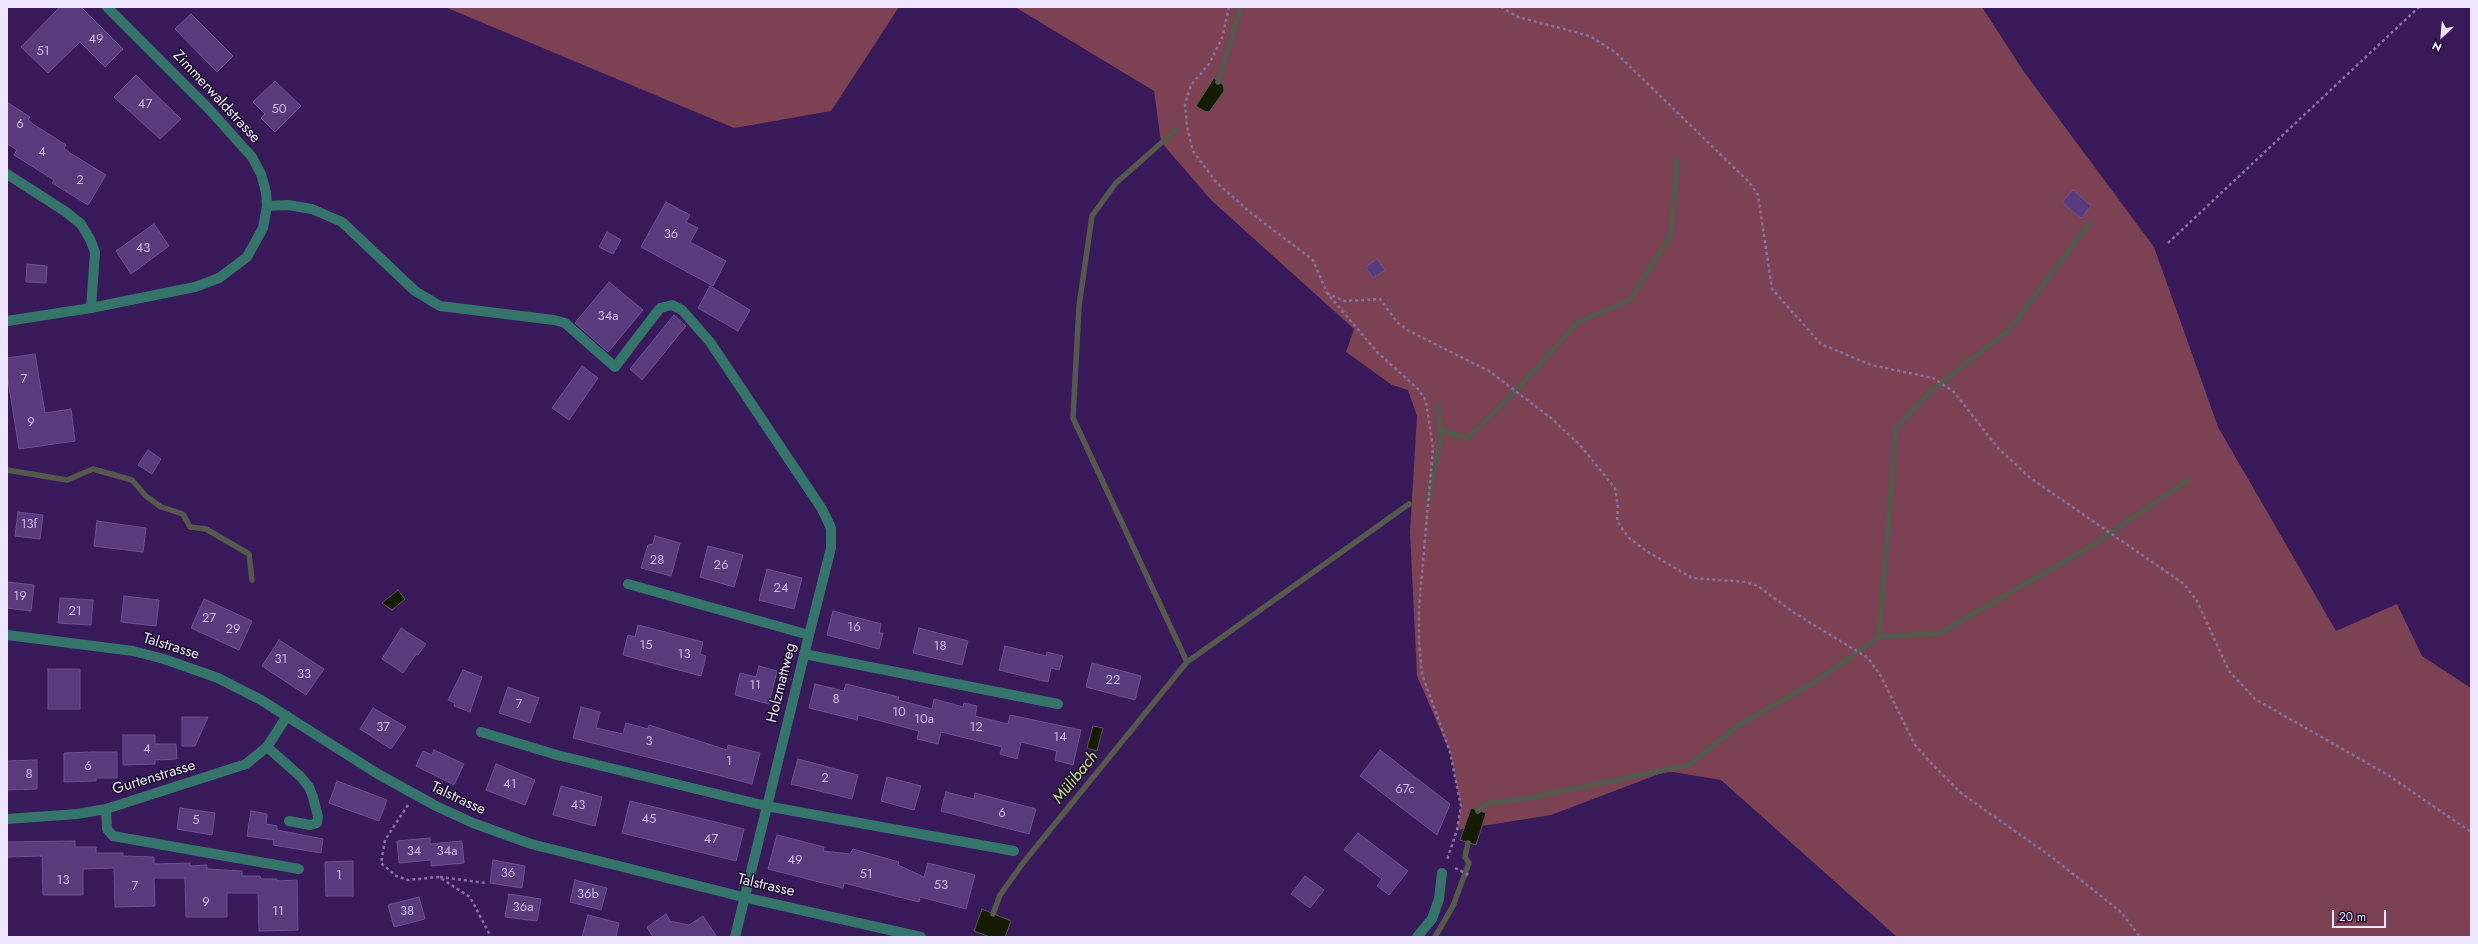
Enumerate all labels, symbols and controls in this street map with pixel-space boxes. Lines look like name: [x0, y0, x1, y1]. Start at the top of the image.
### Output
north arrow: [2422, 16, 2462, 56]
house number: 49: [88, 32, 104, 48]
text: N: [2429, 38, 2444, 56]
house number: 51: [36, 44, 50, 60]
street label: Zimmerwaldstrasse: [168, 47, 264, 147]
house number: 47: [138, 97, 152, 113]
house number: 50: [271, 102, 287, 118]
house number: 6: [16, 117, 24, 133]
house number: 4: [38, 145, 46, 161]
house number: 2: [76, 173, 84, 189]
house number: 36: [664, 227, 678, 243]
house number: 43: [136, 241, 150, 257]
house number: 34a: [598, 309, 618, 325]
house number: 7: [21, 372, 27, 388]
house number: 9: [27, 415, 35, 431]
house number: 13f: [21, 517, 37, 533]
house number: 28: [650, 553, 664, 569]
house number: 26: [714, 558, 728, 574]
house number: 24: [774, 581, 788, 597]
house number: 19: [13, 589, 27, 605]
house number: 21: [68, 604, 82, 620]
house number: 27: [202, 611, 216, 627]
house number: 16: [847, 620, 861, 636]
house number: 29: [226, 622, 240, 638]
street label: Talstrasse: [141, 630, 201, 664]
house number: 15: [639, 638, 653, 654]
house number: 18: [934, 639, 946, 655]
street label: Holzmattweg: [763, 641, 801, 725]
house number: 13: [678, 647, 690, 663]
house number: 31: [275, 652, 287, 668]
house number: 33: [297, 667, 311, 683]
house number: 22: [1106, 673, 1120, 689]
house number: 11: [749, 678, 761, 694]
house number: 8: [832, 692, 840, 708]
house number: 7: [516, 697, 522, 713]
house number: 10: [892, 705, 906, 721]
house number: 10a: [914, 712, 934, 728]
house number: 37: [376, 720, 390, 736]
house number: 12: [969, 720, 983, 736]
house number: 14: [1053, 730, 1067, 746]
house number: 3: [645, 734, 653, 750]
house number: 4: [143, 742, 151, 758]
water label: Mülibach: [1049, 748, 1103, 808]
house number: 1: [726, 754, 732, 770]
street label: Gurtenstrasse: [110, 757, 198, 799]
house number: 6: [84, 759, 92, 775]
house number: 8: [25, 767, 33, 783]
house number: 2: [821, 771, 829, 787]
house number: 41: [503, 777, 517, 793]
street label: Talstrasse: [428, 779, 488, 819]
house number: 67c: [1395, 782, 1415, 798]
house number: 43: [571, 798, 585, 814]
house number: 6: [998, 806, 1006, 822]
house number: 45: [642, 812, 656, 828]
house number: 5: [192, 813, 200, 829]
house number: 47: [704, 832, 718, 848]
house number: 34: [407, 844, 421, 860]
house number: 34a: [437, 844, 457, 860]
house number: 49: [787, 853, 803, 869]
house number: 36: [501, 866, 515, 882]
house number: 51: [859, 867, 873, 883]
house number: 1: [336, 868, 342, 884]
street label: Talstrasse: [736, 871, 796, 901]
house number: 13: [57, 873, 69, 889]
house number: 53: [934, 878, 948, 894]
house number: 7: [132, 879, 138, 895]
house number: 36b: [577, 887, 599, 903]
house number: 9: [202, 895, 210, 911]
house number: 36a: [513, 900, 533, 916]
scale bar: [2334, 902, 2388, 928]
house number: 11: [272, 904, 284, 920]
house number: 38: [400, 904, 414, 920]
text: 20 m: [2339, 908, 2366, 926]

